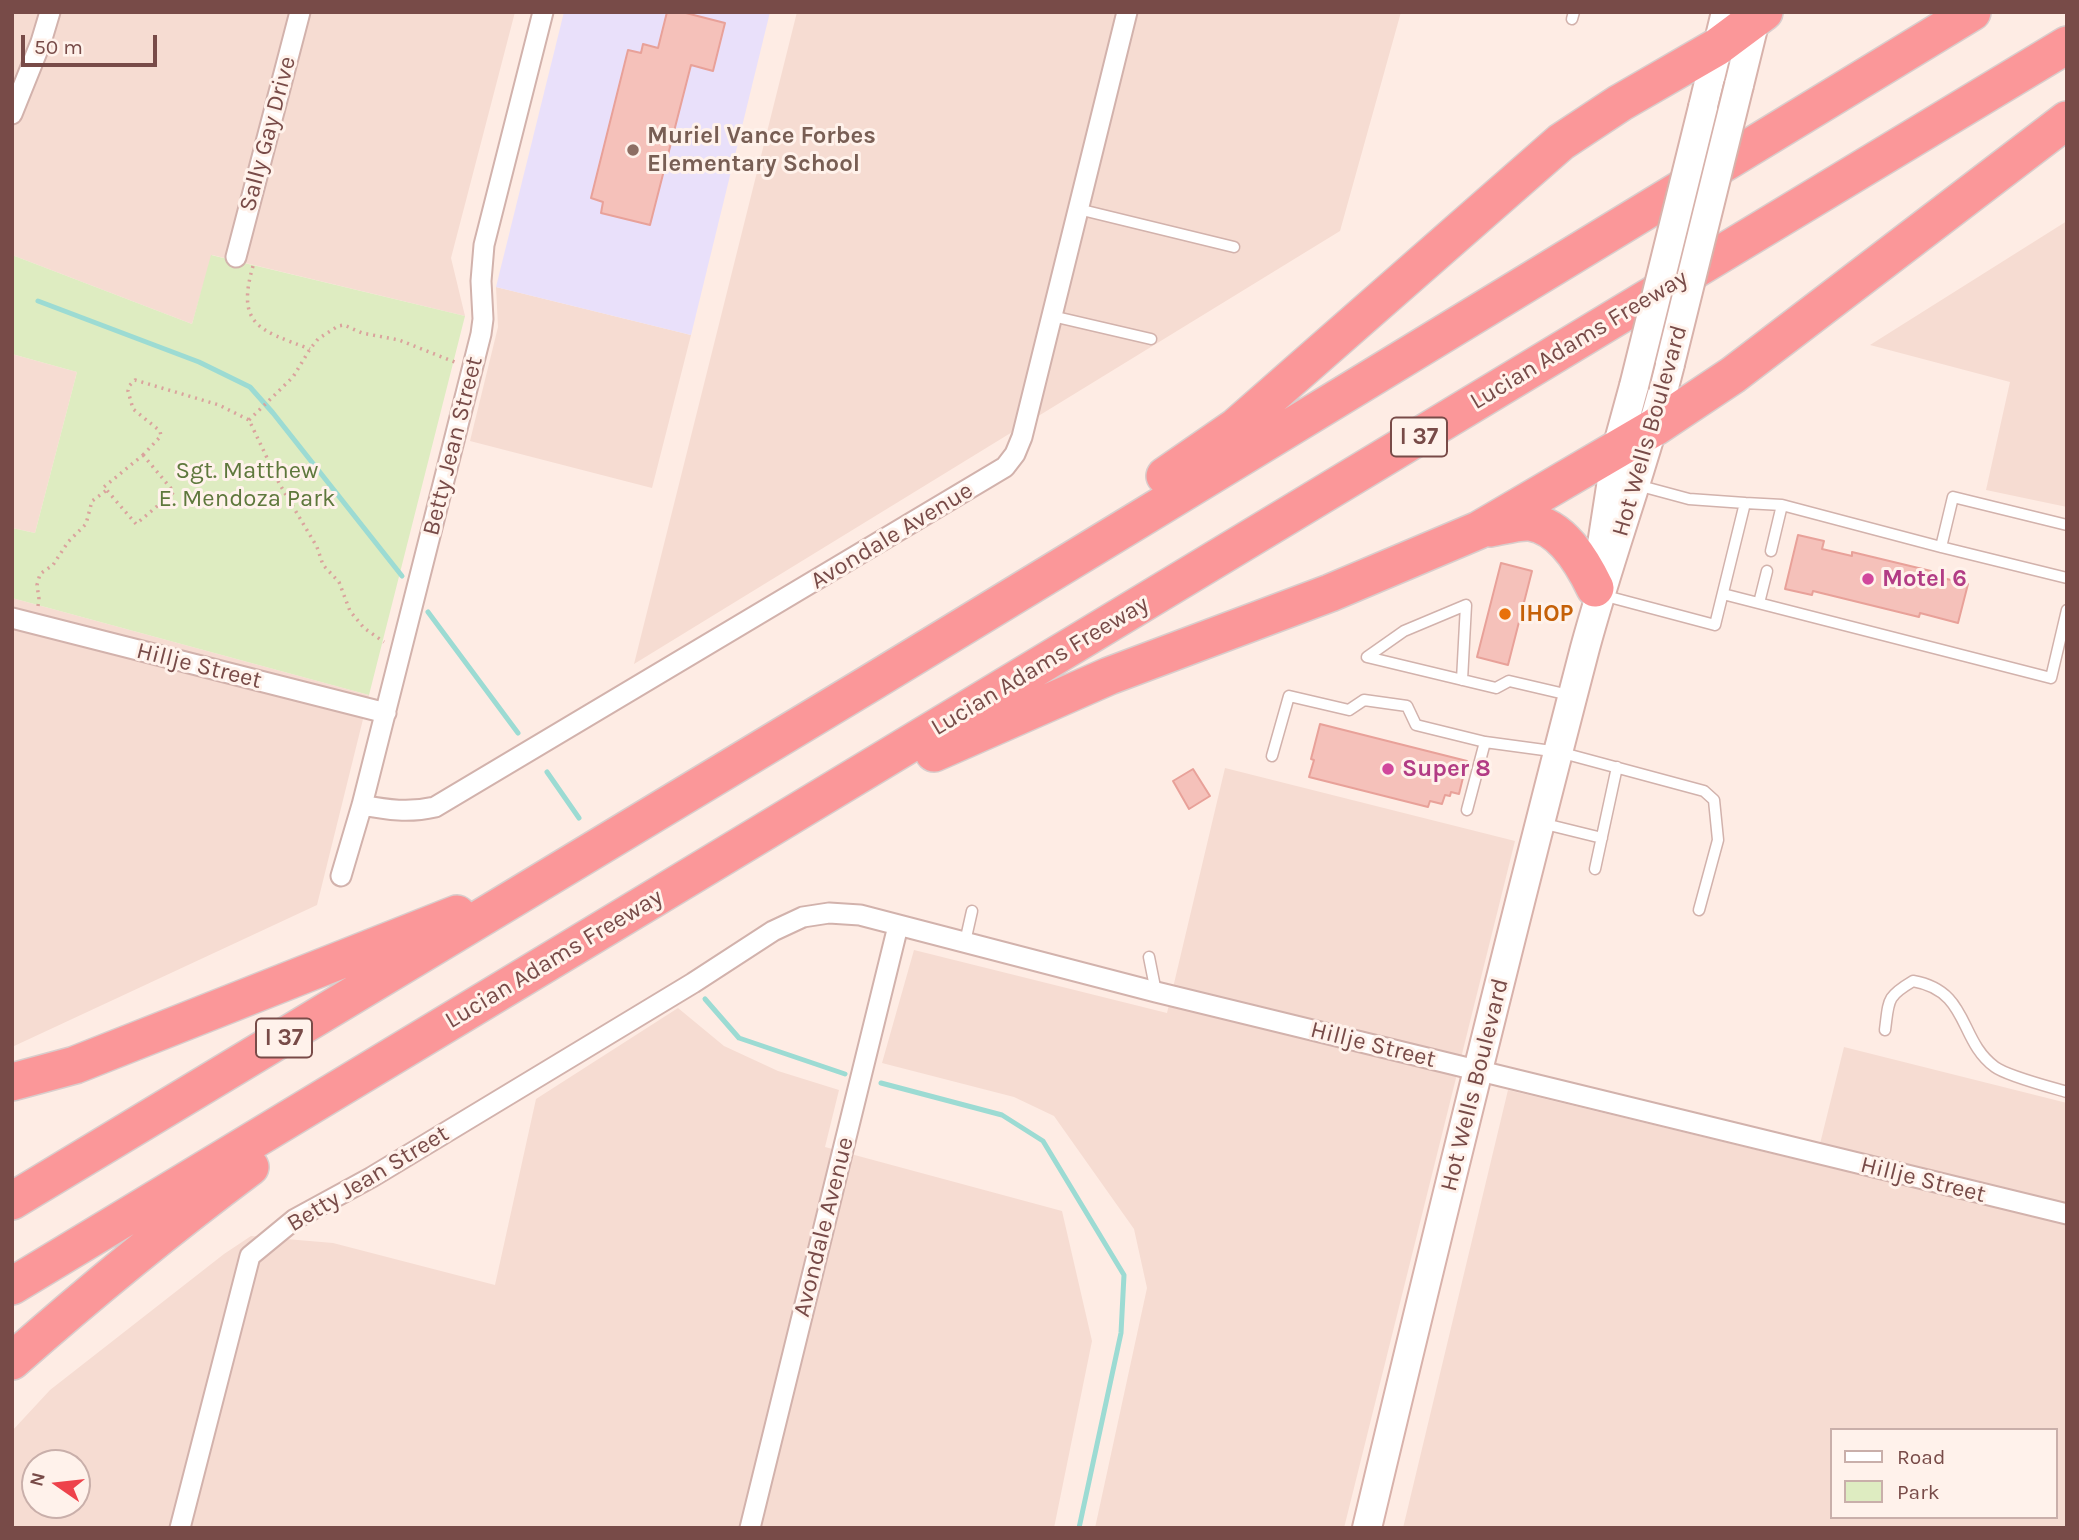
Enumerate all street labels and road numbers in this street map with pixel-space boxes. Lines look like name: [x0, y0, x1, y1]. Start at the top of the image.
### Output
street label: Sally Gay Drive: [233, 53, 303, 215]
street label: Lucian Adams Freeway: [1465, 264, 1693, 416]
street label: Hot Wells Boulevard: [1606, 322, 1694, 540]
street label: Betty Jean Street: [417, 354, 489, 538]
road number: I 37: [1391, 418, 1447, 457]
street label: Avondale Avenue: [806, 476, 978, 596]
street label: Lucian Adams Freeway: [926, 590, 1154, 742]
street label: Hillje Street: [133, 637, 265, 695]
street label: Lucian Adams Freeway: [440, 883, 668, 1035]
street label: Hot Wells Boulevard: [1435, 976, 1515, 1194]
street label: Hillje Street: [1307, 1016, 1439, 1074]
road number: I 37: [256, 1018, 312, 1058]
street label: Betty Jean Street: [282, 1119, 454, 1239]
street label: Avondale Avenue: [788, 1134, 860, 1320]
street label: Hillje Street: [1857, 1151, 1989, 1209]

